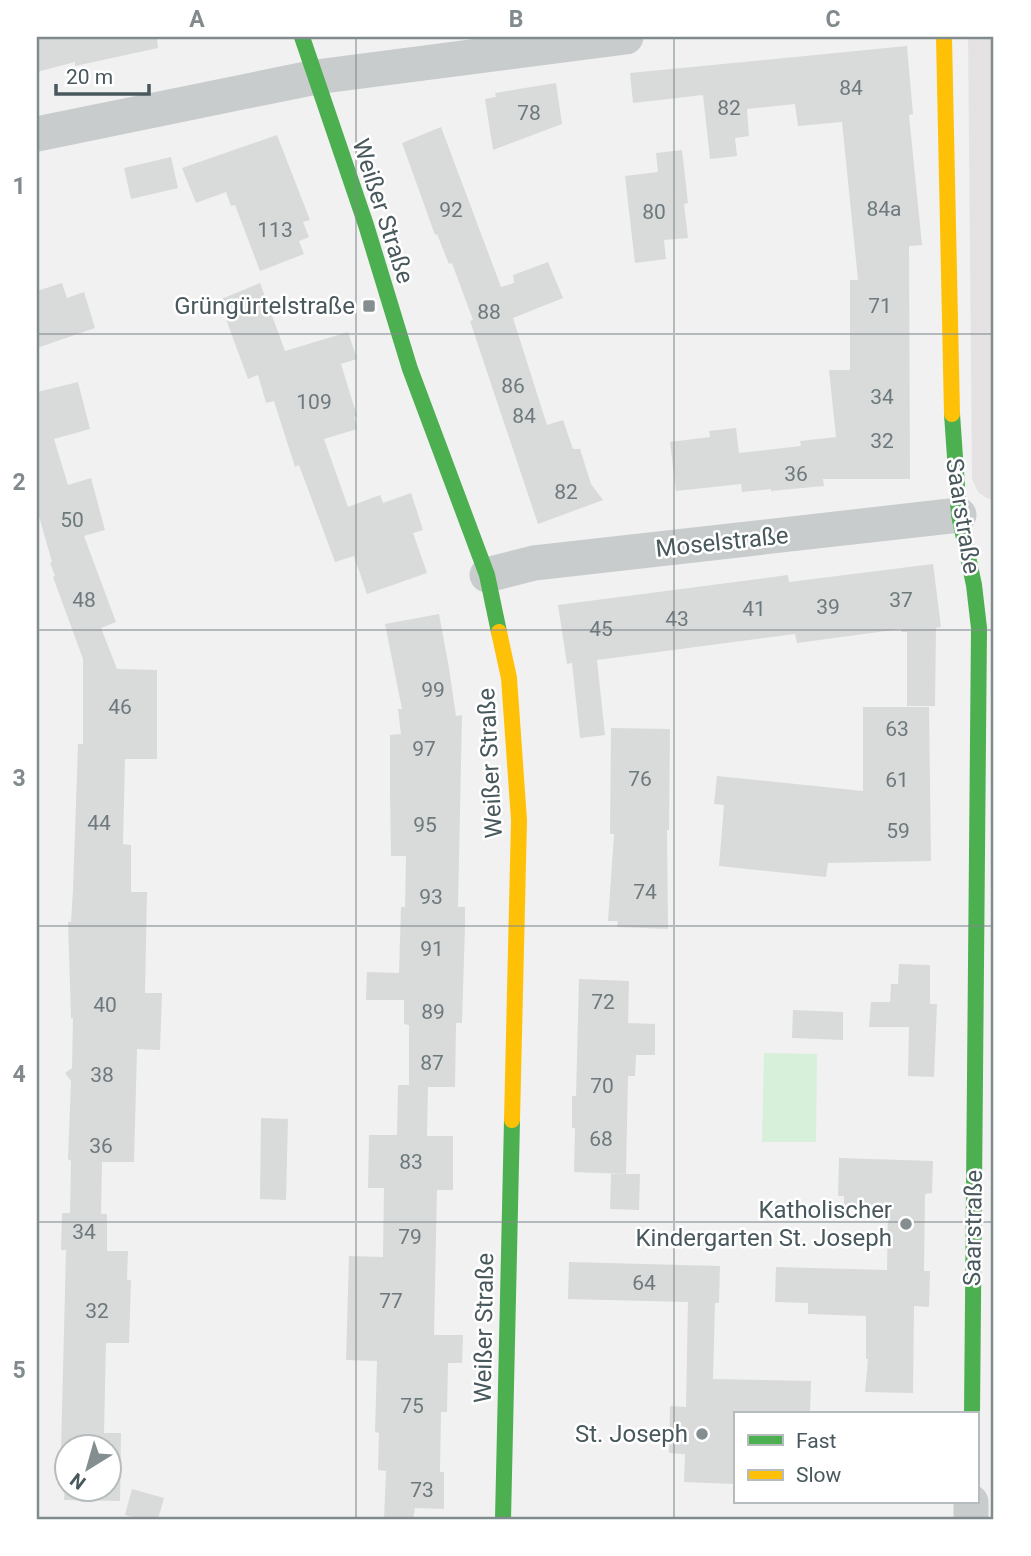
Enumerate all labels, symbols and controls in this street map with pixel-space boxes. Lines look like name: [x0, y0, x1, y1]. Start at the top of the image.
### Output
text: A: [189, 6, 205, 33]
text: B: [509, 6, 523, 33]
text: C: [825, 6, 841, 33]
scale bar: [56, 52, 149, 96]
text: 20 m: [66, 65, 113, 89]
house number: 84: [839, 76, 863, 100]
house number: 82: [717, 96, 741, 120]
house number: 78: [517, 101, 541, 125]
street label: Weißer Straße: [346, 135, 420, 287]
text: 1: [12, 173, 26, 200]
house number: 84a: [866, 197, 902, 221]
house number: 92: [439, 198, 463, 222]
house number: 80: [642, 200, 666, 224]
house number: 113: [257, 218, 293, 242]
place label: Grüngürtelstraße: [174, 292, 355, 320]
house number: 71: [868, 294, 892, 318]
marker: Grüngürtelstraße: [361, 298, 377, 314]
house number: 88: [477, 300, 501, 324]
house number: 86: [501, 374, 525, 398]
house number: 34: [870, 385, 894, 409]
house number: 109: [296, 390, 332, 414]
house number: 84: [512, 404, 536, 428]
house number: 32: [870, 429, 894, 453]
street label: Saarstraße: [940, 456, 986, 576]
house number: 36: [784, 462, 808, 486]
text: 2: [12, 469, 26, 496]
house number: 82: [554, 480, 578, 504]
house number: 50: [60, 508, 84, 532]
street label: Moselstraße: [654, 521, 790, 563]
house number: 48: [72, 588, 96, 612]
house number: 37: [889, 588, 913, 612]
house number: 39: [816, 595, 840, 619]
house number: 41: [742, 597, 766, 621]
house number: 43: [665, 607, 689, 631]
house number: 45: [589, 617, 613, 641]
house number: 99: [421, 678, 445, 702]
street label: Weißer Straße: [472, 687, 508, 839]
house number: 46: [108, 695, 132, 719]
house number: 63: [885, 717, 909, 741]
house number: 97: [412, 737, 436, 761]
text: 3: [12, 765, 26, 792]
house number: 76: [628, 767, 652, 791]
house number: 61: [885, 768, 909, 792]
house number: 44: [87, 811, 111, 835]
house number: 95: [413, 813, 437, 837]
house number: 59: [886, 819, 910, 843]
house number: 74: [633, 880, 657, 904]
house number: 93: [419, 885, 443, 909]
house number: 91: [420, 937, 444, 961]
house number: 72: [591, 990, 615, 1014]
house number: 40: [93, 993, 117, 1017]
house number: 89: [421, 1000, 445, 1024]
house number: 87: [420, 1051, 444, 1075]
text: 4: [12, 1061, 26, 1088]
house number: 38: [90, 1063, 114, 1087]
house number: 70: [590, 1074, 614, 1098]
house number: 68: [589, 1127, 613, 1151]
house number: 36: [89, 1134, 113, 1158]
house number: 83: [399, 1150, 423, 1174]
street label: Saarstraße: [958, 1170, 988, 1286]
place label: Katholischer Kindergarten St. Joseph: [636, 1196, 892, 1252]
marker: Katholischer Kindergarten St. Joseph: [898, 1216, 914, 1232]
house number: 34: [72, 1220, 96, 1244]
house number: 79: [398, 1225, 422, 1249]
street label: Weißer Straße: [469, 1253, 499, 1403]
house number: 64: [632, 1271, 656, 1295]
house number: 77: [379, 1289, 403, 1313]
house number: 32: [85, 1299, 109, 1323]
text: 5: [12, 1357, 26, 1384]
house number: 75: [400, 1394, 424, 1418]
legend: [734, 1412, 978, 1504]
place label: St. Joseph: [575, 1420, 688, 1448]
marker: St. Joseph: [694, 1426, 710, 1442]
text: Fast: [796, 1429, 837, 1453]
north arrow: [52, 1434, 122, 1504]
text: Slow: [796, 1463, 842, 1487]
text: N: [66, 1468, 90, 1494]
house number: 73: [410, 1478, 434, 1502]

